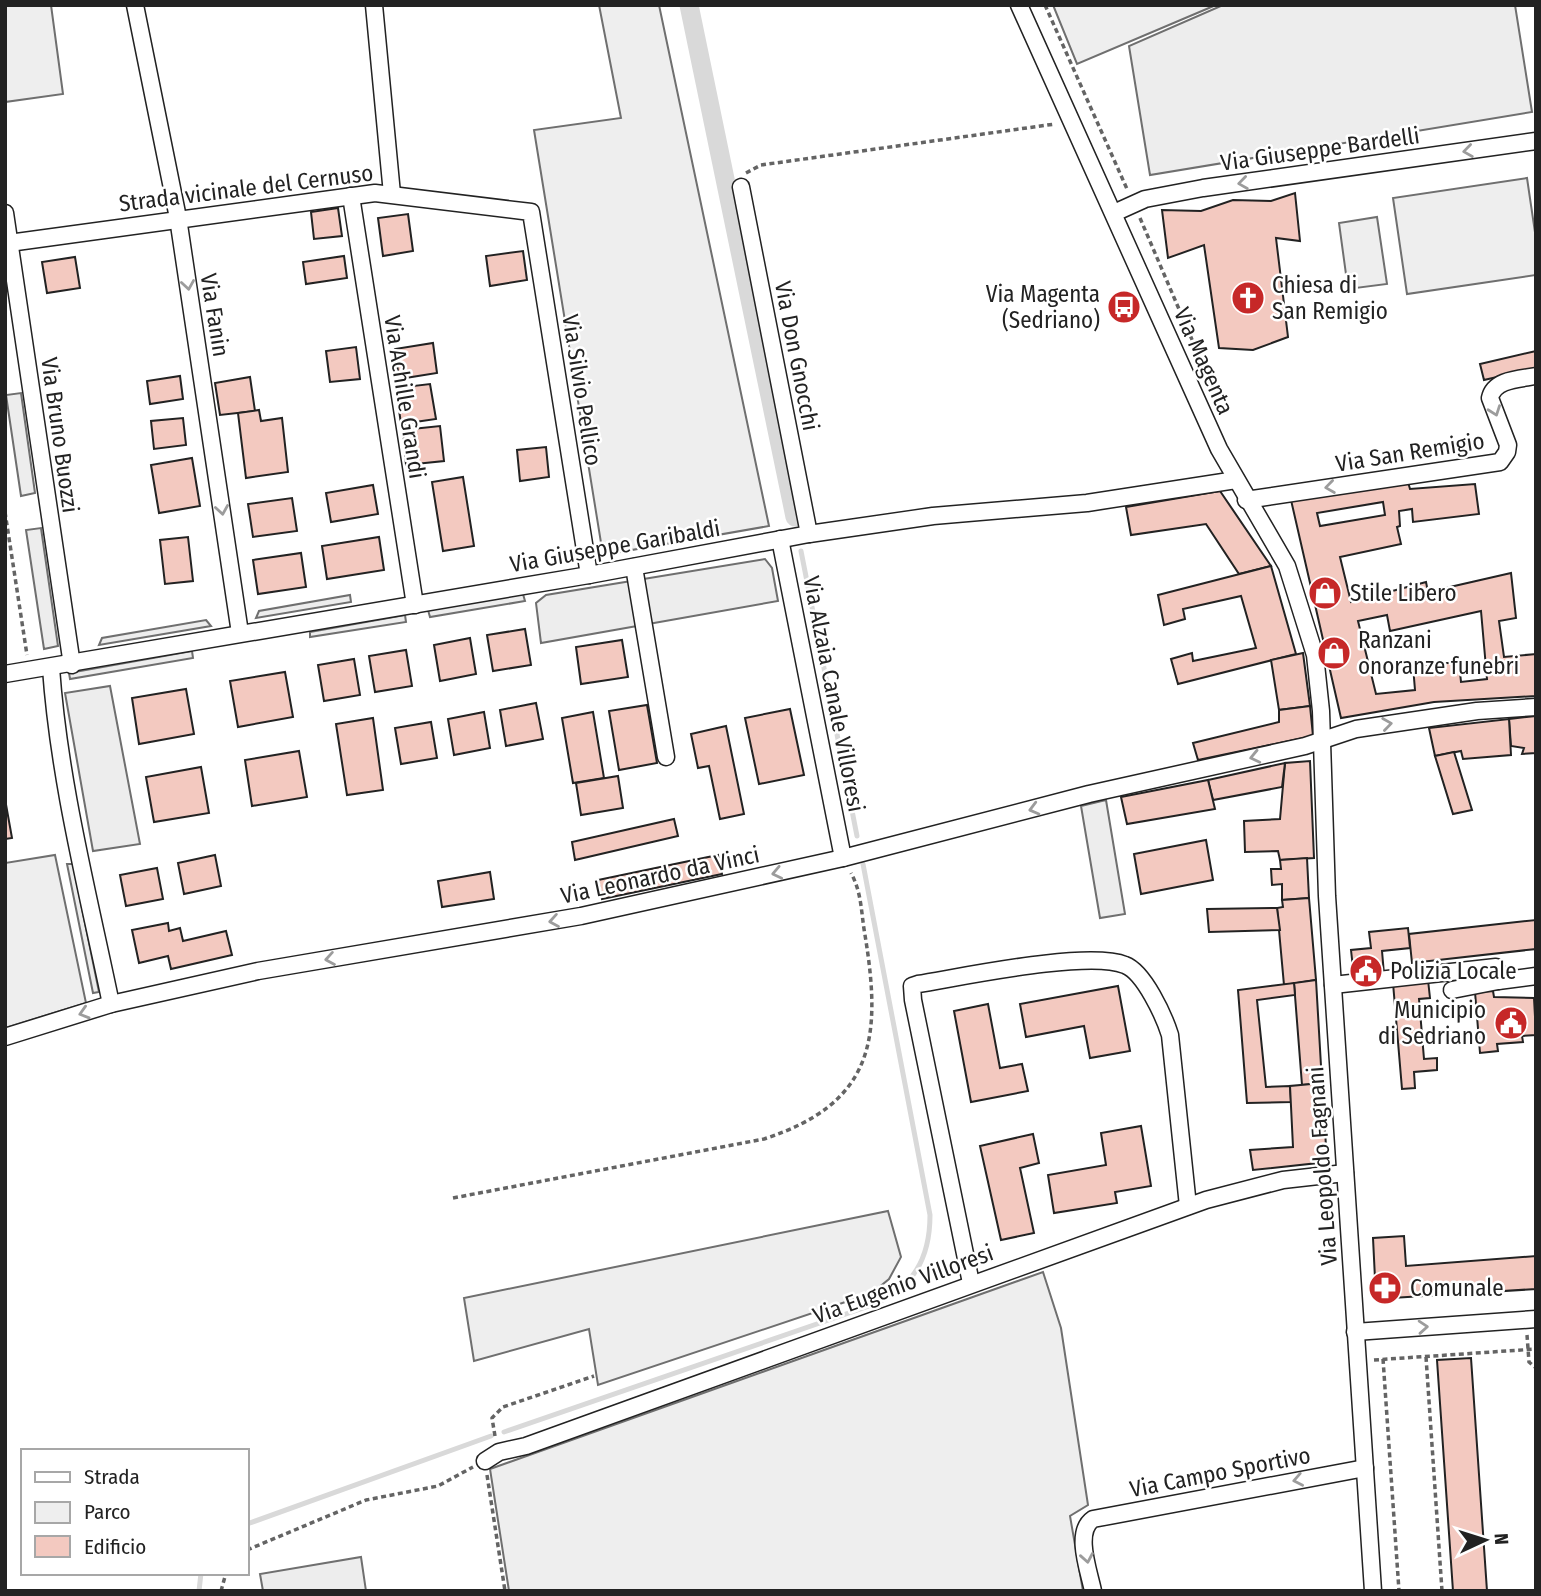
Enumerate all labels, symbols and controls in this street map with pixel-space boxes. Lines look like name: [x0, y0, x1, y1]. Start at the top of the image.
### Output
street label: Via Giuseppe Bardelli: [1219, 121, 1421, 177]
one-way arrow: [1462, 143, 1474, 158]
street label: Strada vicinale del Cernuso: [117, 159, 375, 217]
one-way arrow: [1237, 175, 1249, 190]
street label: Via Fanin: [195, 271, 235, 359]
place label: Chiesa di San Remigio: [1272, 271, 1388, 325]
one-way arrow: [180, 279, 195, 291]
street label: Via Don Gnocchi: [769, 279, 825, 433]
church icon: Chiesa di San Remigio: [1229, 279, 1267, 317]
place label: Via Magenta (Sedriano): [986, 280, 1100, 334]
bus stop icon: Via Magenta (Sedriano): [1105, 288, 1143, 326]
street label: Via Magenta: [1168, 303, 1240, 419]
street label: Via Silvio Pellico: [556, 312, 608, 468]
street label: Via Achille Grandi: [378, 313, 432, 481]
street label: Via Bruno Buozzi: [35, 355, 85, 515]
one-way arrow: [1487, 404, 1501, 416]
street label: Via San Remigio: [1334, 426, 1486, 478]
one-way arrow: [1324, 480, 1336, 495]
one-way arrow: [214, 504, 229, 516]
street label: Via Giuseppe Garibaldi: [508, 514, 722, 578]
street label: Via Alzaia Canale Villoresi: [797, 574, 871, 814]
shop icon: Stile Libero: [1306, 574, 1344, 612]
place label: Stile Libero: [1350, 579, 1457, 607]
place label: Ranzani onoranze funebri: [1358, 626, 1519, 680]
shop icon: Ranzani onoranze funebri: [1315, 634, 1353, 672]
one-way arrow: [1382, 717, 1393, 732]
one-way arrow: [1249, 749, 1261, 763]
one-way arrow: [1028, 800, 1040, 815]
street label: Via Leonardo da Vinci: [558, 840, 762, 910]
one-way arrow: [771, 865, 783, 879]
one-way arrow: [548, 913, 560, 928]
one-way arrow: [324, 951, 336, 966]
public building icon: Polizia Locale: [1347, 952, 1385, 990]
place label: Polizia Locale: [1390, 957, 1517, 985]
place label: Municipio di Sedriano: [1378, 996, 1486, 1050]
one-way arrow: [78, 1004, 90, 1019]
public building icon: Municipio di Sedriano: [1492, 1004, 1530, 1042]
street label: Via Leopoldo Fagnani: [1301, 1066, 1343, 1266]
street label: Via Eugenio Villoresi: [809, 1238, 997, 1330]
pharmacy icon: Comunale: [1366, 1269, 1404, 1307]
place label: Comunale: [1410, 1274, 1504, 1302]
one-way arrow: [1418, 1320, 1429, 1335]
street label: Via Campo Sportivo: [1127, 1441, 1313, 1503]
legend: [21, 1449, 248, 1575]
text: Strada: [84, 1464, 140, 1490]
one-way arrow: [1292, 1472, 1304, 1487]
text: Parco: [84, 1499, 131, 1525]
north arrow: [1450, 1505, 1520, 1575]
text: N: [1490, 1532, 1513, 1545]
text: Edificio: [84, 1534, 146, 1560]
one-way arrow: [1079, 1552, 1094, 1564]

